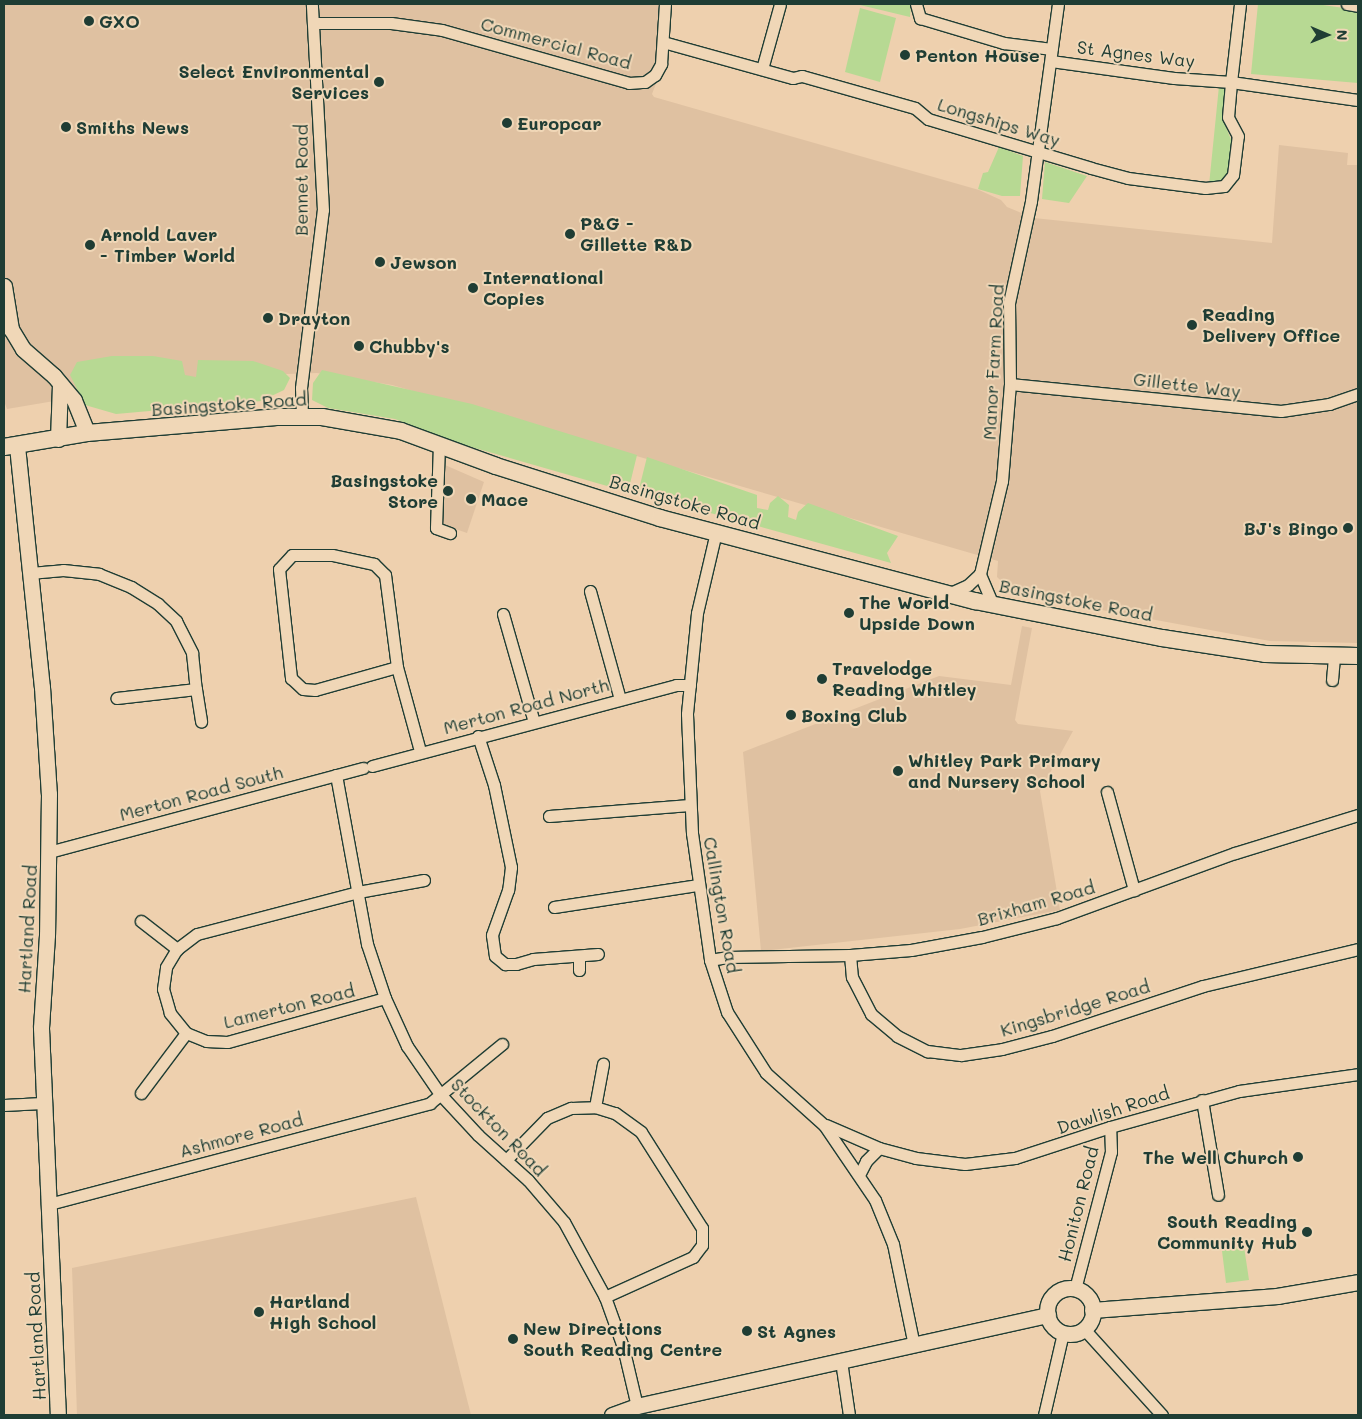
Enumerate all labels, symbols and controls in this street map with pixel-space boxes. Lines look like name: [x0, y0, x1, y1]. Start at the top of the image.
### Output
place label: GXO: [99, 10, 140, 32]
north arrow: [1302, 10, 1352, 60]
street label: Commercial Road: [478, 13, 634, 73]
marker: GXO: [83, 15, 95, 27]
text: N: [1333, 30, 1352, 41]
street label: St Agnes Way: [1076, 36, 1196, 72]
place label: Penton House: [915, 44, 1040, 66]
marker: Penton House: [899, 49, 911, 61]
place label: Select Environmental Services: [179, 61, 369, 104]
marker: Select Environmental Services: [373, 76, 385, 88]
street label: Longships Way: [935, 93, 1063, 151]
place label: Europcar: [517, 112, 602, 134]
place label: Smiths News: [76, 116, 189, 138]
marker: Europcar: [501, 117, 513, 129]
marker: Smiths News: [60, 121, 72, 133]
street label: Bennet Road: [290, 124, 312, 236]
place label: P&G - Gillette R&D: [580, 213, 692, 255]
place label: Arnold Laver - Timber World: [100, 224, 235, 266]
marker: P&G - Gillette R&D: [564, 228, 576, 240]
marker: Arnold Laver - Timber World: [84, 239, 96, 251]
place label: Jewson: [390, 251, 457, 273]
marker: Jewson: [374, 256, 386, 268]
place label: International Copies: [483, 267, 603, 310]
marker: International Copies: [467, 282, 479, 294]
street label: Manor Farm Road: [978, 283, 1008, 441]
place label: Reading Delivery Office: [1202, 304, 1340, 346]
place label: Drayton: [278, 307, 350, 329]
marker: Drayton: [262, 312, 274, 324]
marker: Reading Delivery Office: [1186, 319, 1198, 331]
place label: Chubby's: [369, 335, 450, 357]
marker: Chubby's: [353, 340, 365, 352]
street label: Gillette Way: [1132, 368, 1242, 402]
street label: Basingstoke Road: [151, 388, 307, 420]
place label: Basingstoke Store: [330, 470, 438, 512]
street label: Basingstoke Road: [607, 470, 763, 534]
marker: Basingstoke Store: [442, 485, 454, 497]
place label: Mace: [481, 488, 528, 510]
marker: Mace: [465, 493, 477, 505]
place label: BJ's Bingo: [1243, 517, 1338, 539]
marker: BJ's Bingo: [1342, 522, 1354, 534]
street label: Basingstoke Road: [998, 575, 1154, 625]
place label: The World Upside Down: [859, 592, 975, 634]
marker: The World Upside Down: [843, 607, 855, 619]
place label: Travelodge Reading Whitley: [832, 658, 976, 701]
marker: Travelodge Reading Whitley: [816, 673, 828, 685]
street label: Merton Road North: [441, 674, 611, 738]
place label: Boxing Club: [801, 704, 907, 726]
marker: Boxing Club: [785, 709, 797, 721]
place label: Whitley Park Primary and Nursery School: [908, 750, 1101, 792]
street label: Merton Road South: [117, 761, 285, 825]
marker: Whitley Park Primary and Nursery School: [892, 765, 904, 777]
street label: Callington Road: [699, 835, 745, 975]
street label: Hartland Road: [13, 864, 41, 994]
street label: Brixham Road: [975, 876, 1097, 930]
street label: Kingsbridge Road: [998, 975, 1152, 1041]
street label: Lamerton Road: [221, 979, 357, 1033]
street label: Stockton Road: [447, 1073, 551, 1181]
street label: Dawlish Road: [1054, 1082, 1172, 1138]
street label: Ashmore Road: [177, 1108, 305, 1162]
street label: Honiton Road: [1053, 1144, 1103, 1264]
place label: The Well Church: [1143, 1146, 1288, 1168]
marker: The Well Church: [1292, 1151, 1304, 1163]
place label: South Reading Community Hub: [1157, 1211, 1297, 1254]
marker: South Reading Community Hub: [1301, 1226, 1313, 1238]
street label: Hartland Road: [22, 1271, 50, 1401]
place label: Hartland High School: [269, 1291, 376, 1334]
marker: Hartland High School: [253, 1306, 265, 1318]
place label: New Directions South Reading Centre: [523, 1318, 722, 1360]
place label: St Agnes: [757, 1320, 836, 1342]
marker: St Agnes: [741, 1325, 753, 1337]
marker: New Directions South Reading Centre: [507, 1333, 519, 1345]

